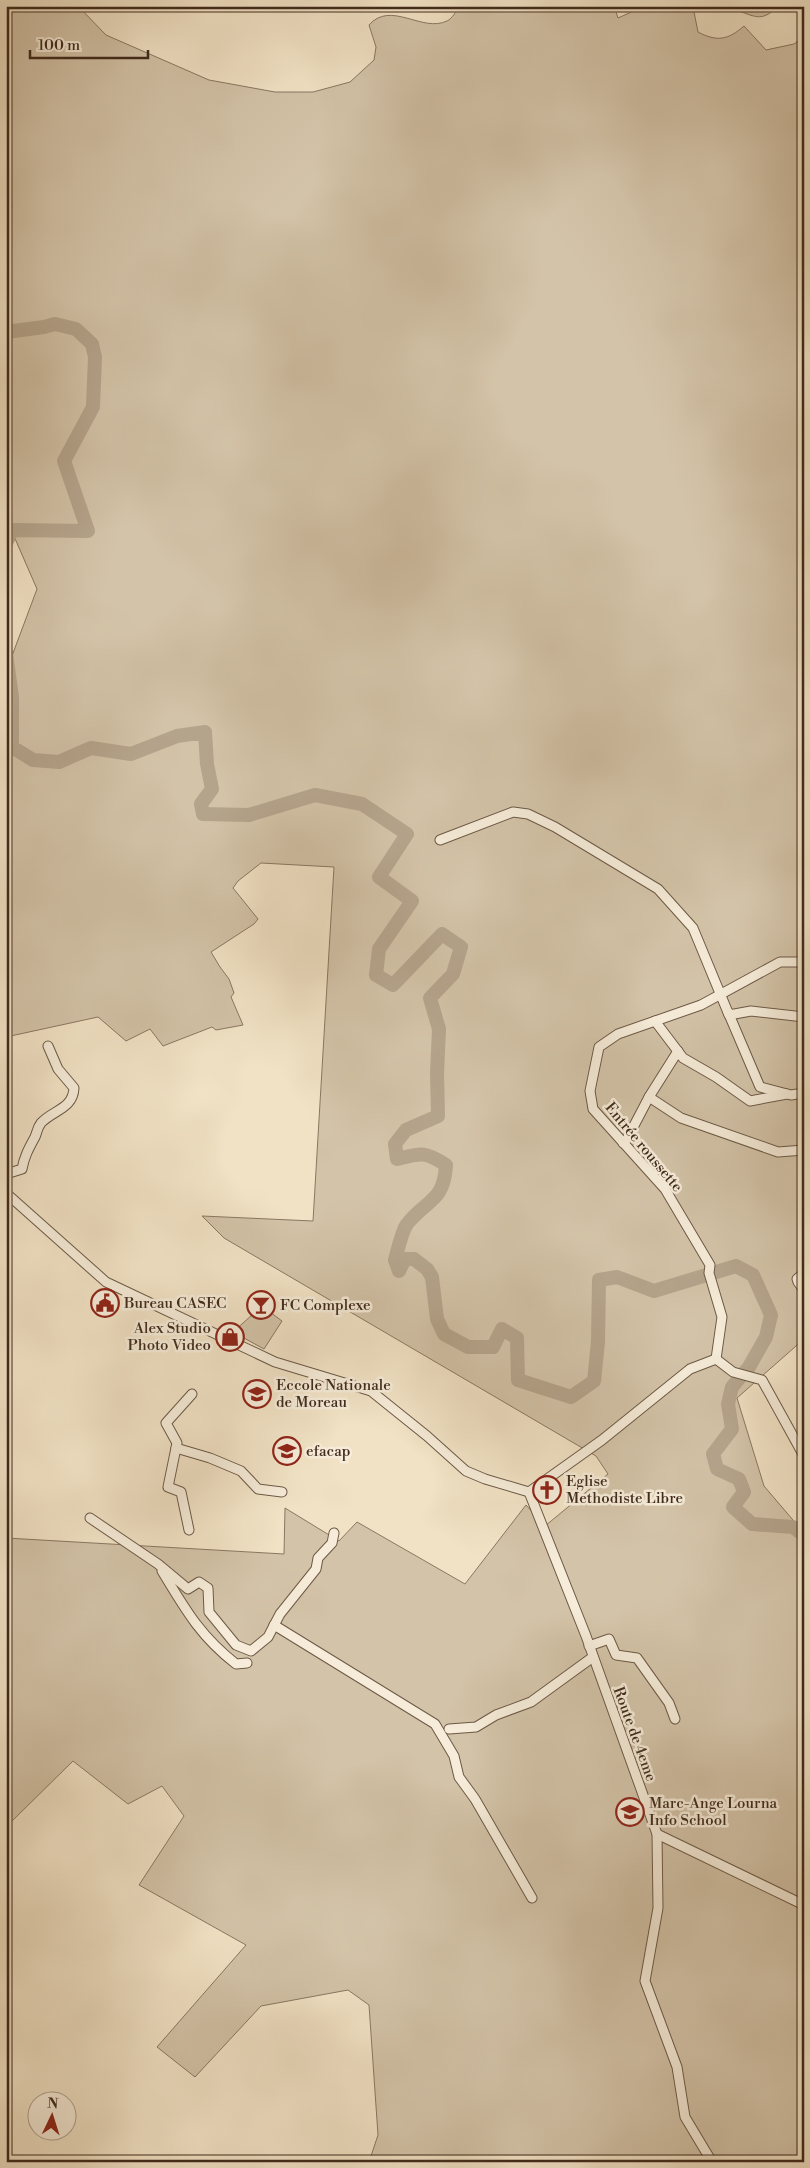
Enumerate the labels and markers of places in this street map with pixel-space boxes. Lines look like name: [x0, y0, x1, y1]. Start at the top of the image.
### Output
public building icon: Bureau CASEC: [90, 1288, 120, 1318]
bar icon: FC Complexe: [246, 1290, 276, 1320]
place label: Bureau CASEC: [123, 1294, 226, 1313]
place label: FC Complexe: [280, 1296, 371, 1315]
place label: Alex Studio Photo Video: [127, 1319, 211, 1355]
shop icon: Alex Studio Photo Video: [215, 1322, 245, 1352]
place label: Eccole Nationale de Moreau: [276, 1376, 391, 1412]
school or university icon: Eccole Nationale de Moreau: [242, 1379, 272, 1409]
school or university icon: efacap: [272, 1436, 302, 1466]
place label: efacap: [306, 1442, 350, 1461]
place label: Eglise Methodiste Libre: [566, 1472, 683, 1508]
church icon: Eglise Methodiste Libre: [532, 1475, 562, 1505]
place label: Marc-Ange Lourna Info School: [649, 1794, 778, 1830]
school or university icon: Marc-Ange Lourna Info School: [615, 1797, 645, 1827]

